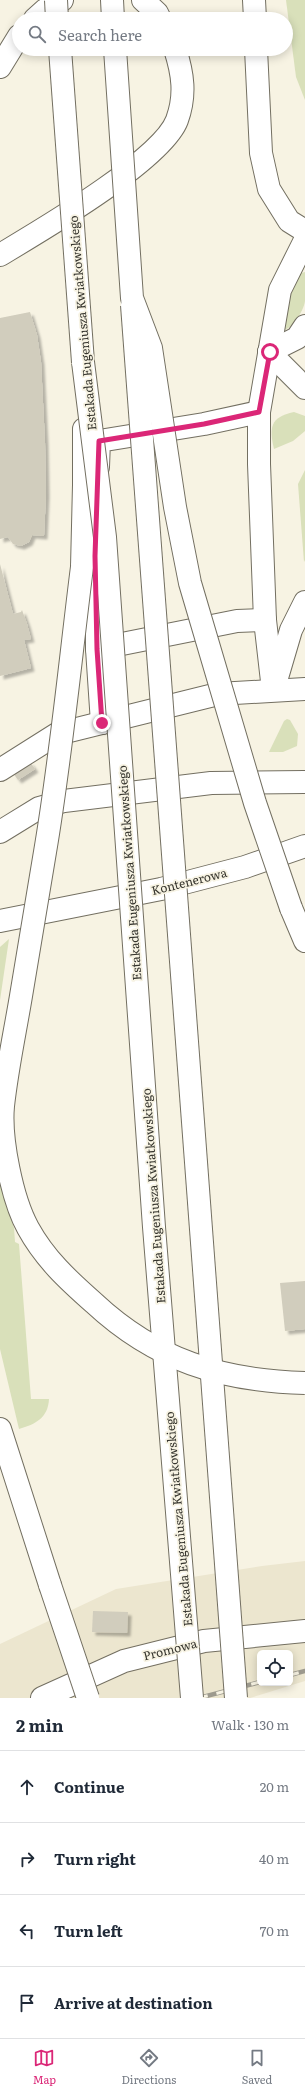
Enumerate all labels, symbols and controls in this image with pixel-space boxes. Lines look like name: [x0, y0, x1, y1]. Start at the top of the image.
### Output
search box: [12, 12, 293, 56]
icon: search: [26, 23, 48, 45]
text: Search here: [58, 23, 142, 46]
street label: Estakada Eugeniusza Kwiatkowskiego: [64, 215, 100, 431]
route start: [261, 343, 279, 361]
route end: [93, 714, 111, 732]
street label: Estakada Eugeniusza Kwiatkowskiego: [113, 765, 145, 981]
street label: Kontenerowa: [149, 863, 229, 899]
street label: Estakada Eugeniusza Kwiatkowskiego: [137, 1088, 169, 1304]
street label: Estakada Eugeniusza Kwiatkowskiego: [160, 1411, 196, 1627]
street label: Promowa: [141, 1634, 199, 1664]
map controls: [257, 1650, 293, 1686]
button: locate: [257, 1650, 293, 1686]
text: 2 min: [16, 1712, 64, 1737]
text: Walk · 130 m: [211, 1715, 289, 1734]
text: Continue: [54, 1775, 124, 1798]
icon: ahead: [16, 1776, 38, 1798]
text: 20 m: [260, 1777, 289, 1796]
text: Turn right: [54, 1847, 136, 1870]
icon: right: [16, 1848, 38, 1870]
text: 40 m: [259, 1849, 289, 1868]
text: Turn left: [54, 1919, 123, 1942]
icon: left: [16, 1920, 38, 1942]
text: 70 m: [260, 1921, 289, 1940]
text: Arrive at destination: [54, 1991, 213, 2014]
icon: arrive: [16, 1992, 38, 2014]
tab: Map: [33, 2047, 56, 2087]
tab: Directions: [121, 2047, 176, 2087]
tab: Saved: [242, 2047, 272, 2087]

